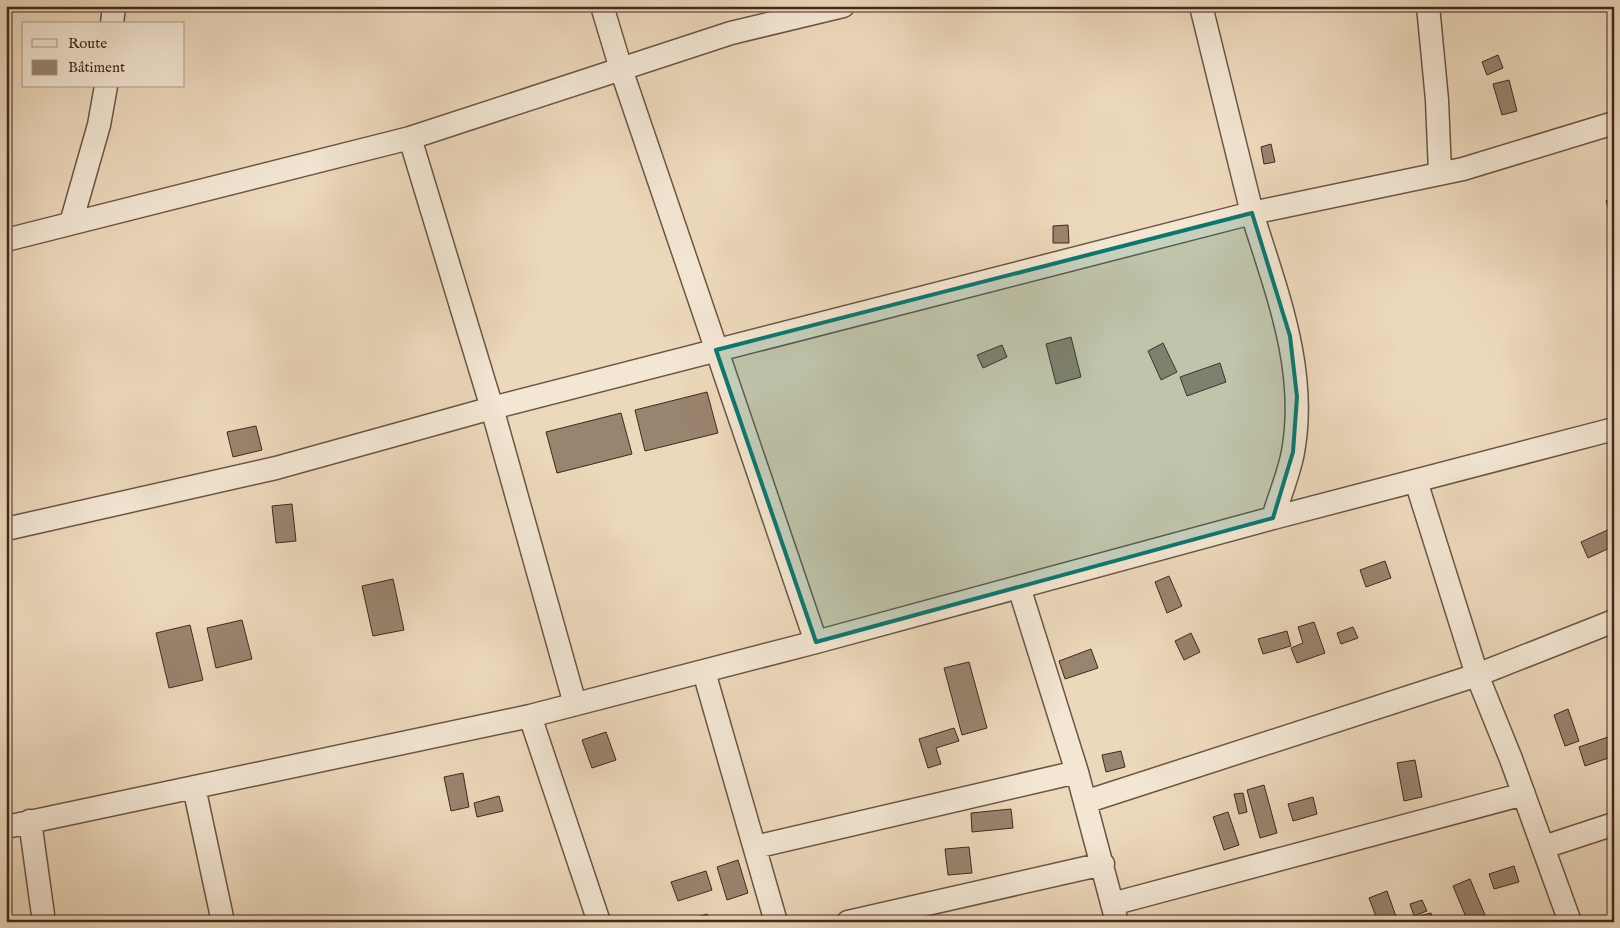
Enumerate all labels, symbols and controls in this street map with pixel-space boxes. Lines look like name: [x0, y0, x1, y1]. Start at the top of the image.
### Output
legend: [22, 22, 185, 88]
text: Route: [68, 34, 107, 53]
text: Bâtiment: [68, 58, 125, 77]

